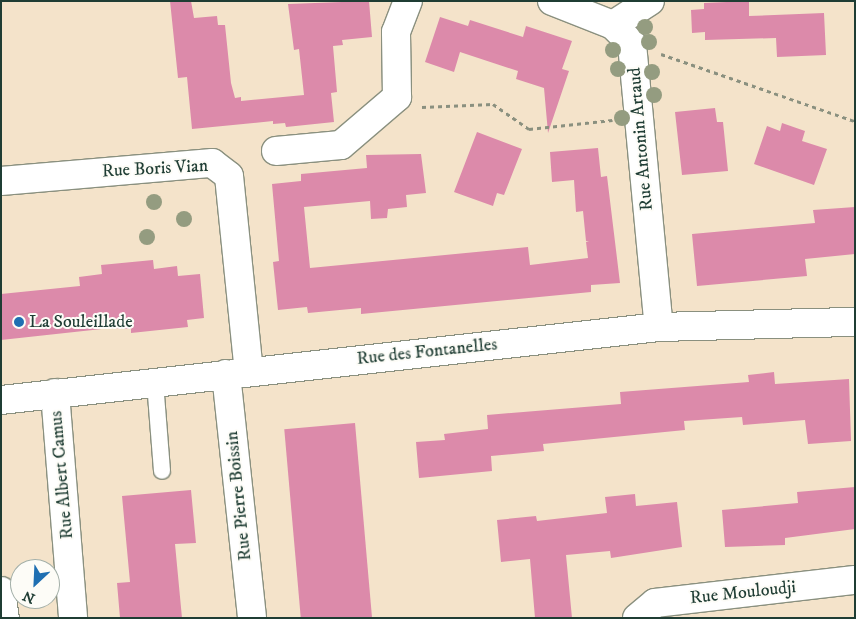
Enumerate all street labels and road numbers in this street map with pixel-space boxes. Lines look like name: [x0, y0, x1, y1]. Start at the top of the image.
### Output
street label: Rue Antonin Artaud: [624, 66, 658, 212]
street label: Rue Boris Vian: [101, 155, 209, 183]
street label: Rue des Fontanelles: [356, 334, 498, 370]
street label: Rue Albert Camus: [46, 410, 78, 540]
street label: Rue Pierre Boissin: [221, 430, 257, 562]
street label: Rue Mouloudji: [689, 577, 797, 609]

